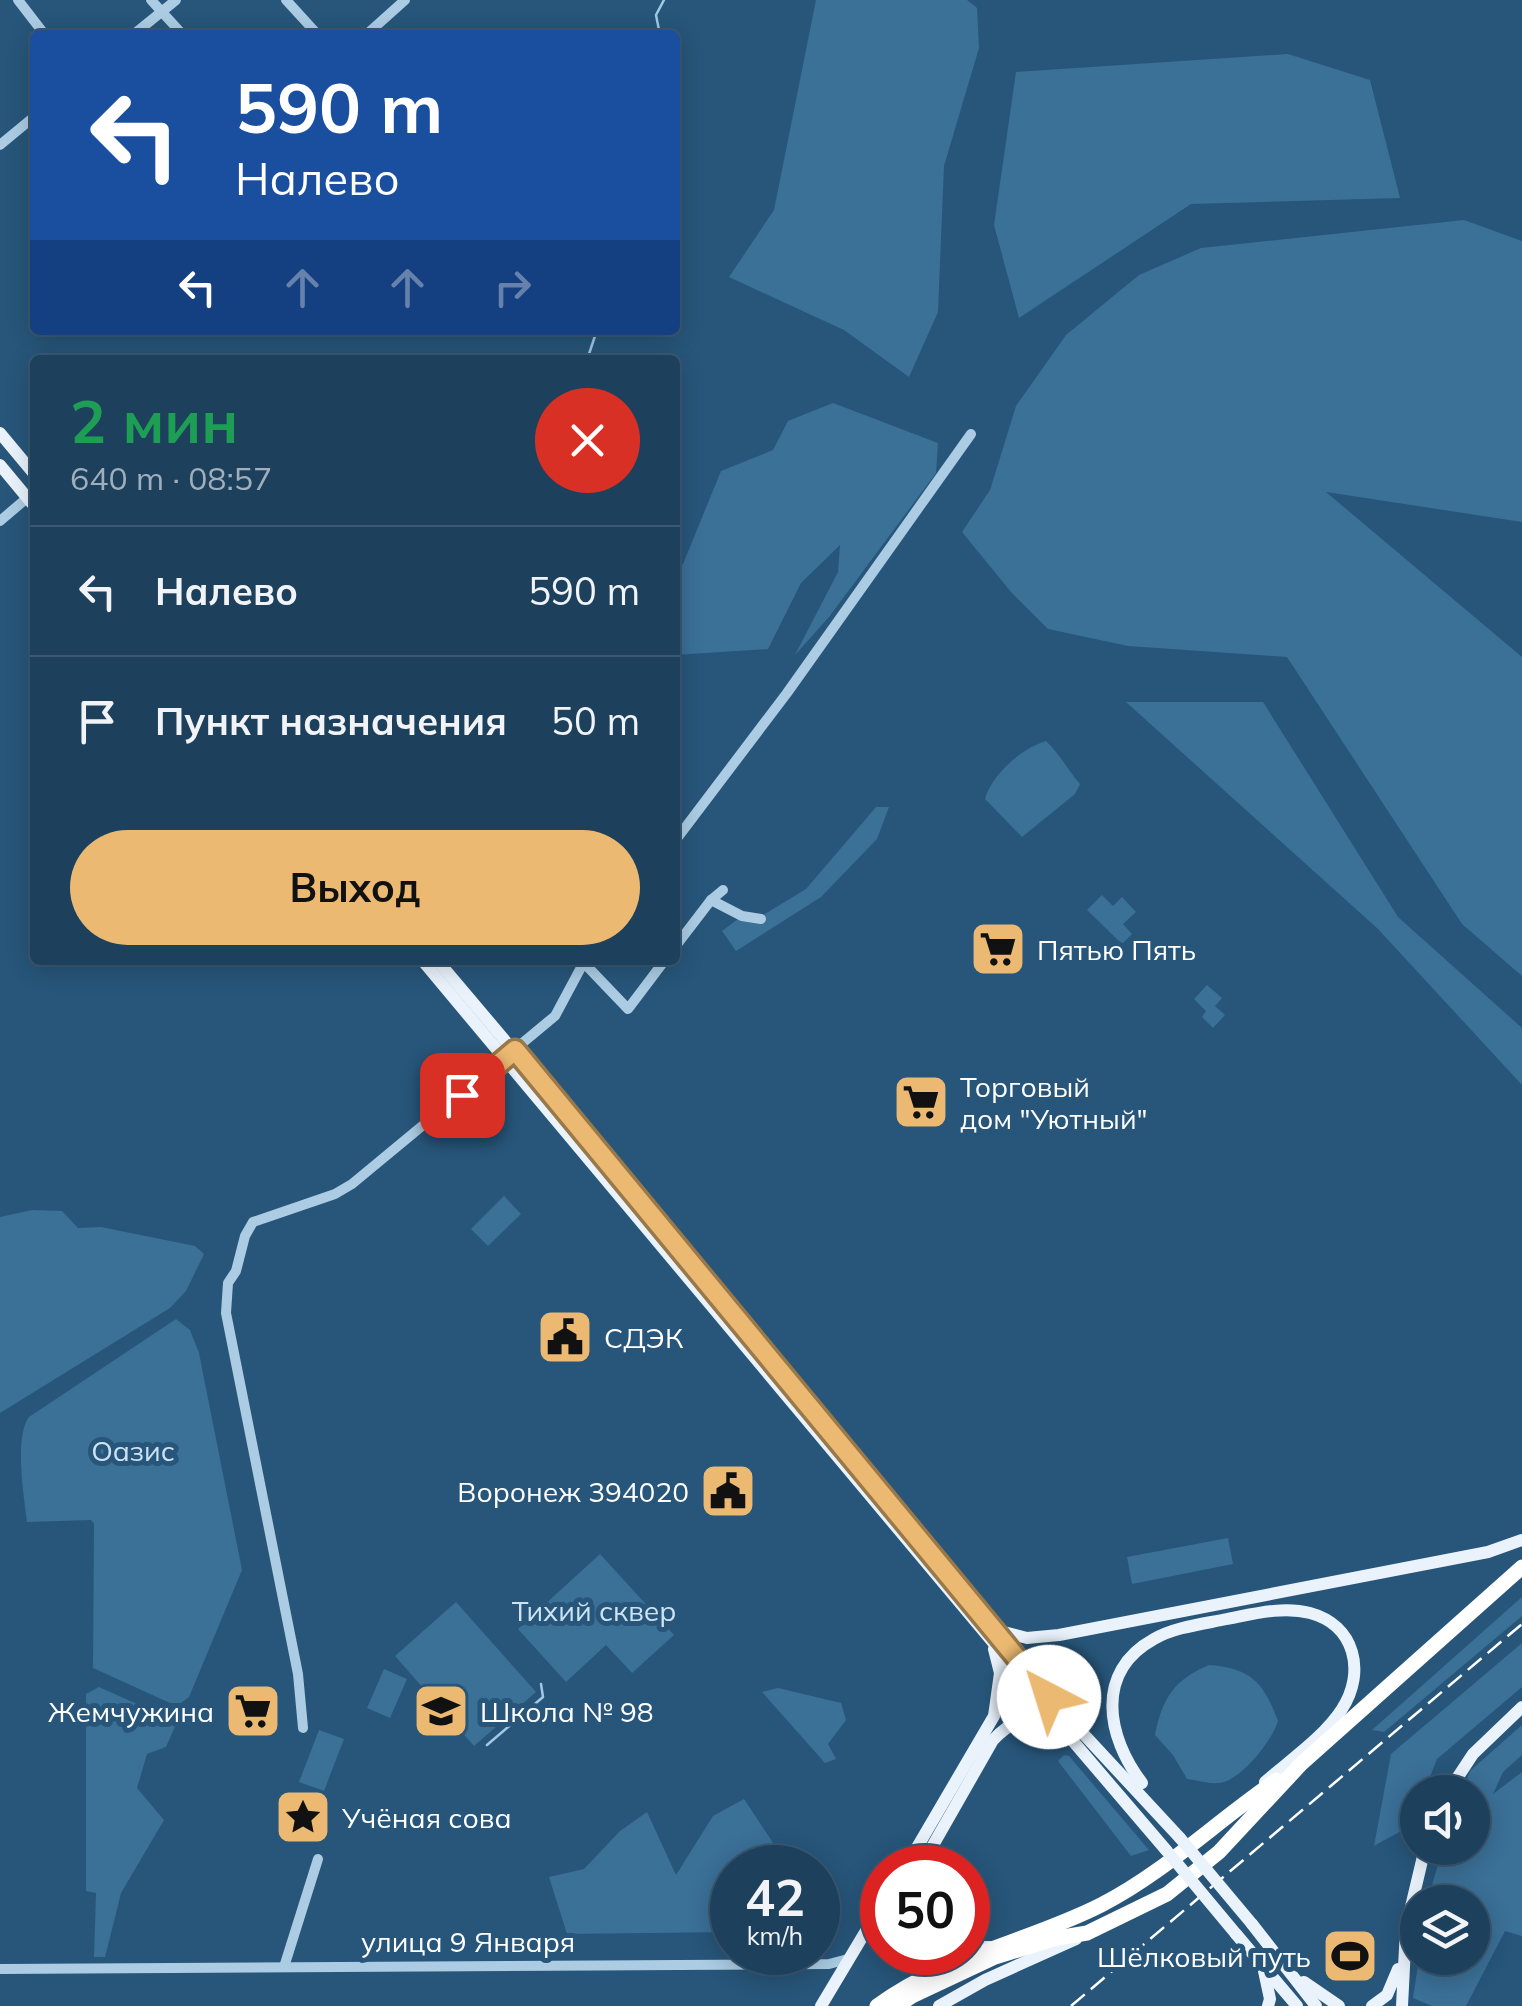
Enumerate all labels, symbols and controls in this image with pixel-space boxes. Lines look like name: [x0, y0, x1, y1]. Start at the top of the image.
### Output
text: 590 m: [235, 63, 443, 151]
icon: left: [70, 70, 200, 200]
text: Налево: [235, 150, 400, 206]
icon: left: [170, 260, 225, 315]
icon: ahead: [275, 260, 330, 315]
icon: ahead: [380, 260, 435, 315]
icon: right: [485, 260, 540, 315]
text: 2 мин: [70, 383, 238, 458]
button: close: [535, 388, 640, 493]
text: 640 m · 08:57: [70, 458, 272, 498]
icon: left: [70, 564, 125, 619]
text: Налево: [155, 567, 298, 615]
text: 590 m: [528, 567, 640, 615]
icon: arrive: [70, 694, 125, 749]
text: Пункт назначения: [155, 697, 507, 745]
text: 50 m: [551, 697, 640, 745]
button: Выход: [70, 830, 640, 945]
supermarket icon: Пятью Пять: [968, 919, 1028, 979]
place label: Пятью Пять: [1037, 932, 1196, 967]
pin: [420, 1053, 505, 1138]
icon: arrive: [435, 1068, 490, 1123]
place label: Торговый дом "Уютный": [960, 1069, 1148, 1136]
supermarket icon: Торговый дом "Уютный": [891, 1072, 951, 1132]
public building icon: СДЭК: [535, 1307, 595, 1367]
place label: СДЭК: [604, 1320, 684, 1355]
park label: Оазис: [91, 1433, 175, 1468]
public building icon: Воронеж 394020: [698, 1461, 758, 1521]
place label: Воронеж 394020: [457, 1474, 689, 1509]
park label: Тихий сквер: [512, 1593, 676, 1628]
position arrow: [997, 1645, 1101, 1749]
supermarket icon: Жемчужина: [223, 1681, 283, 1741]
school or university icon: Школа № 98: [411, 1681, 471, 1741]
place label: Жемчужина: [48, 1694, 214, 1729]
place label: Школа № 98: [480, 1694, 654, 1729]
map controls: [1400, 1775, 1490, 1975]
button: sound: [1400, 1775, 1490, 1865]
place icon: Учёная сова: [273, 1787, 333, 1847]
place label: Учёная сова: [341, 1800, 511, 1835]
speed limit sign: 50: [860, 1845, 990, 1975]
text: 42: [745, 1866, 805, 1929]
button: layers: [1400, 1885, 1490, 1975]
text: km/h: [747, 1920, 803, 1951]
street label: улица 9 Января: [361, 1924, 575, 1959]
sports icon: Шёлковый путь: [1320, 1926, 1380, 1986]
place label: Шёлковый путь: [1097, 1939, 1311, 1974]

